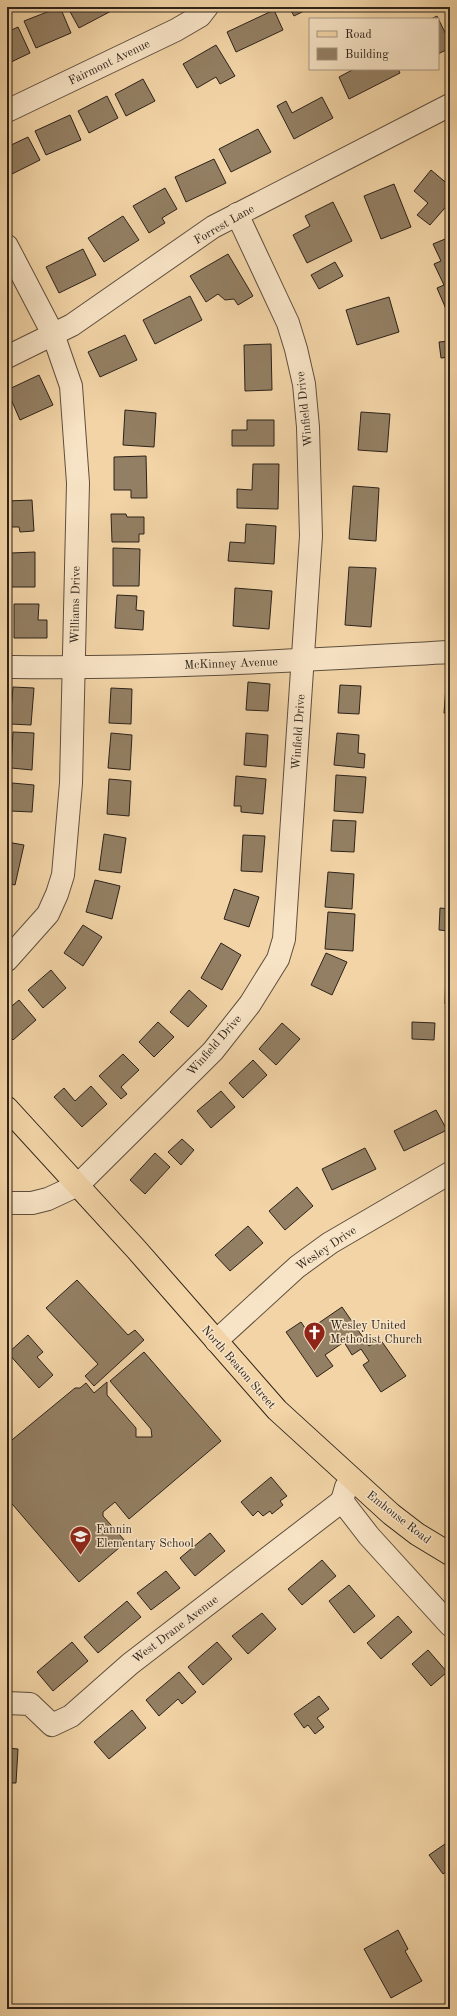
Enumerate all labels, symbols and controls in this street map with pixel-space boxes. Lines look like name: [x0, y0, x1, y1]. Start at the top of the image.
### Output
legend: [309, 18, 439, 70]
text: Road: [345, 29, 372, 41]
street label: Fairmont Avenue: [67, 38, 153, 88]
text: Building: [345, 49, 389, 61]
street label: Forrest Lane: [192, 203, 257, 247]
street label: Winfield Drive: [295, 370, 315, 447]
street label: Williams Drive: [69, 565, 83, 644]
street label: McKinney Avenue: [184, 656, 279, 672]
street label: Winfield Drive: [290, 693, 308, 770]
street label: Winfield Drive: [185, 1013, 244, 1078]
street label: Wesley Drive: [294, 1224, 359, 1273]
church icon: Wesley United Methodist Church: [302, 1319, 328, 1352]
place label: Wesley United Methodist Church: [330, 1320, 423, 1346]
street label: North Beaton Street: [199, 1324, 277, 1411]
street label: Emhouse Road: [364, 1489, 433, 1546]
school or university icon: Fannin Elementary School: [67, 1523, 93, 1556]
place label: Fannin Elementary School: [96, 1524, 194, 1550]
street label: West Drane Avenue: [131, 1594, 221, 1666]

